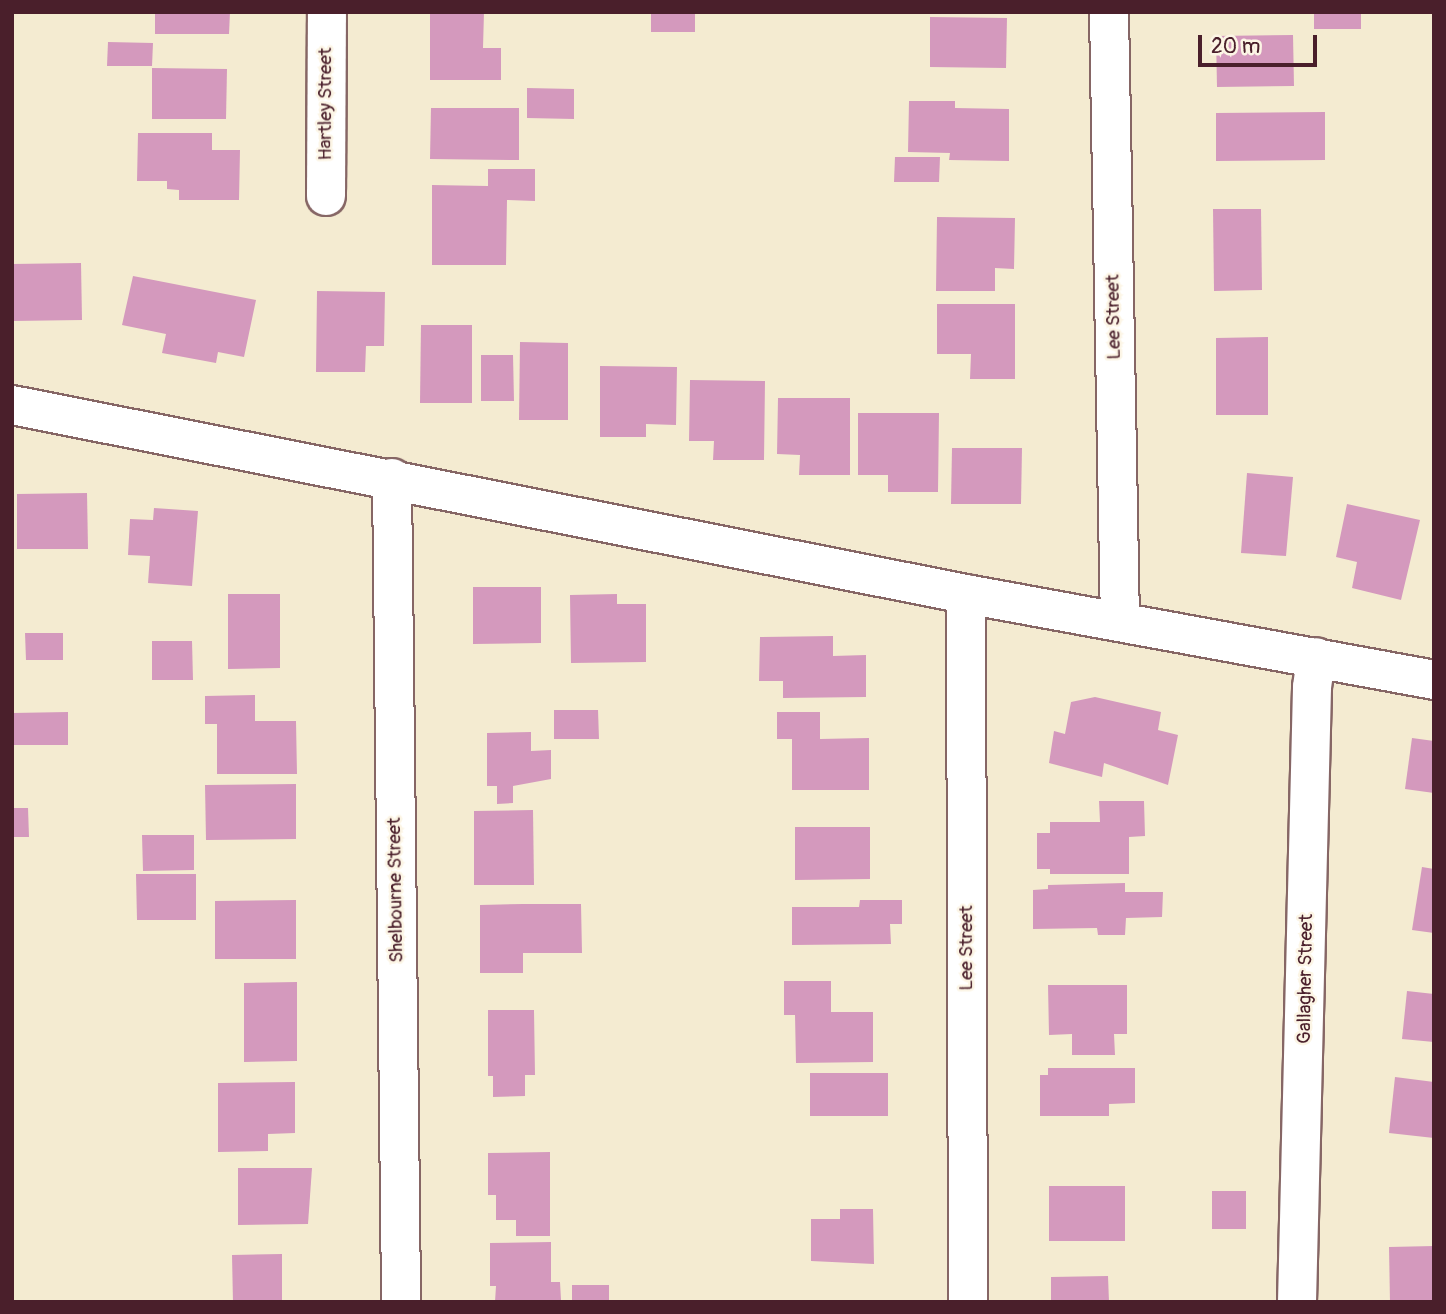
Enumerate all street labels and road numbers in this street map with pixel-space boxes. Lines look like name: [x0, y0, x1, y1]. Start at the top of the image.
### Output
street label: Hartley Street: [315, 48, 337, 160]
street label: Lee Street: [1102, 274, 1126, 360]
street label: Shelbourne Street: [383, 817, 409, 963]
street label: Lee Street: [956, 905, 978, 991]
street label: Gallagher Street: [1293, 914, 1319, 1044]

